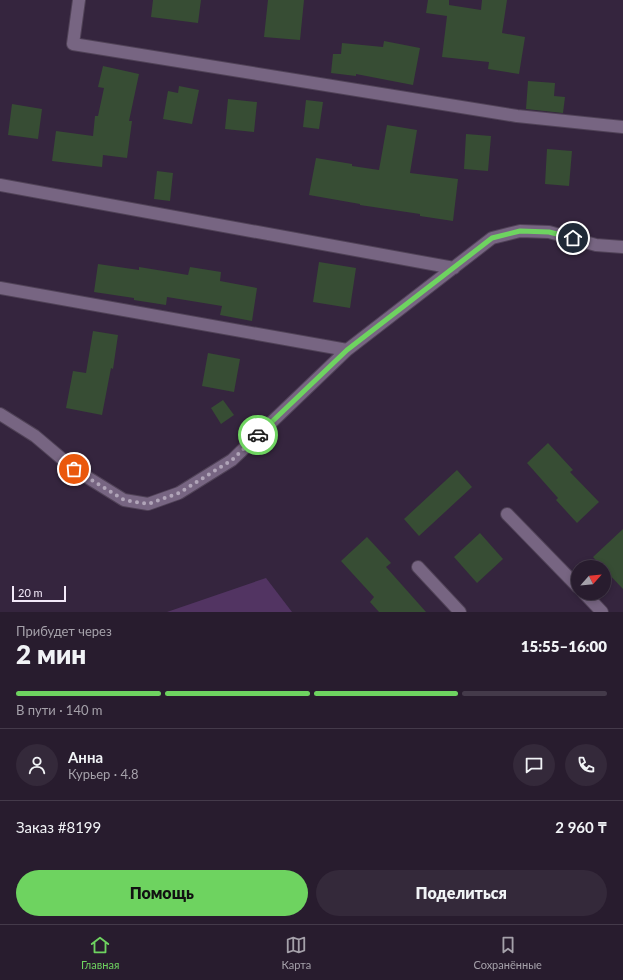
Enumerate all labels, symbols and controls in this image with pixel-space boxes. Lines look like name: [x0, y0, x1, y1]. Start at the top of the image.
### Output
pin: [556, 221, 590, 255]
icon: home: [562, 227, 584, 249]
courier: [238, 415, 278, 455]
icon: car: [247, 424, 269, 446]
pin: [57, 452, 91, 486]
icon: bag: [63, 458, 85, 480]
north arrow: [571, 560, 611, 600]
map controls: [571, 560, 611, 600]
scale bar: [12, 584, 66, 603]
text: 20 m: [18, 586, 43, 599]
text: Прибудет через: [16, 623, 112, 639]
text: 15:55–16:00: [521, 637, 607, 655]
text: 2 мин: [16, 638, 86, 670]
text: В пути · 140 m: [16, 702, 102, 718]
button: person: [16, 744, 58, 786]
button: chat: [513, 744, 555, 786]
button: phone: [565, 744, 607, 786]
text: Анна: [68, 748, 103, 766]
text: Курьер · 4.8: [68, 766, 139, 782]
text: Заказ #8199: [16, 818, 101, 836]
text: 2 960 ₸: [555, 818, 607, 836]
button: Помощь: [16, 870, 308, 916]
button: Поделиться: [316, 870, 607, 916]
tab: Главная: [81, 934, 119, 971]
tab: Карта: [281, 934, 311, 971]
tab: Сохранённые: [473, 934, 542, 971]

